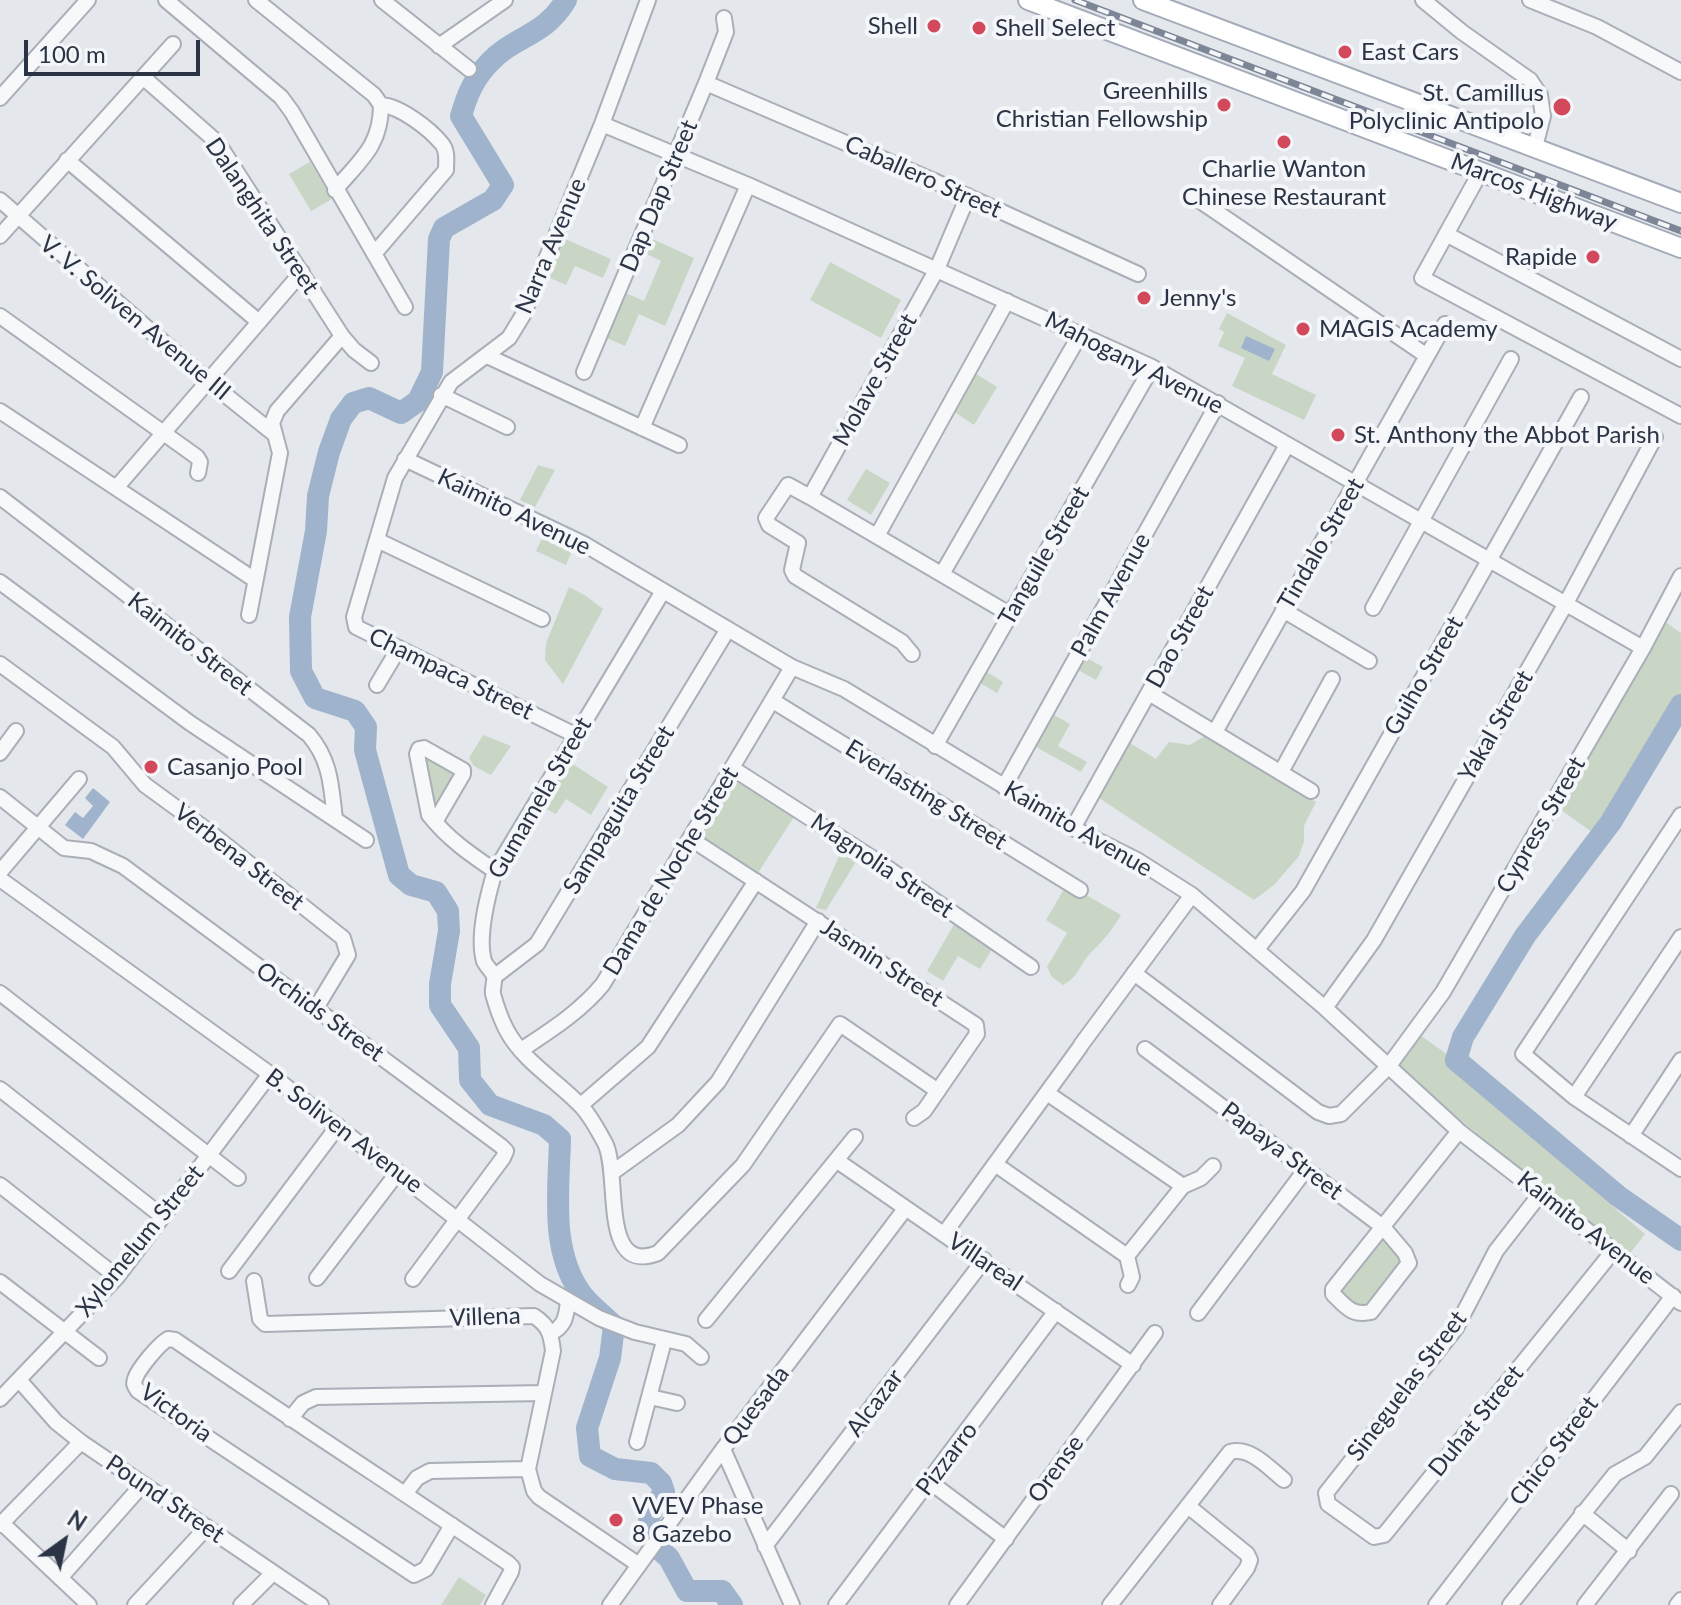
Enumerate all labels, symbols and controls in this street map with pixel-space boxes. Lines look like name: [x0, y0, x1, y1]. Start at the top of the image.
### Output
place label: Shell: [868, 12, 918, 40]
place label: Shell Select: [995, 14, 1115, 42]
marker: Shell: [925, 17, 943, 35]
marker: Shell Select: [970, 19, 988, 37]
scale bar: [28, 24, 204, 74]
place label: East Cars: [1361, 38, 1459, 66]
text: 100 m: [38, 39, 106, 68]
marker: East Cars: [1336, 43, 1354, 61]
place label: Greenhills Christian Fellowship: [996, 77, 1208, 133]
place label: St. Camillus Polyclinic Antipolo: [1349, 79, 1544, 135]
marker: Greenhills Christian Fellowship: [1215, 96, 1233, 114]
marker: St. Camillus Polyclinic Antipolo: [1551, 96, 1573, 118]
street label: Dap Dap Street: [614, 116, 704, 276]
street label: Caballero Street: [840, 130, 1006, 224]
street label: Dalanghita Street: [199, 132, 325, 300]
marker: Charlie Wanton Chinese Restaurant: [1275, 133, 1293, 151]
street label: Marcos Highway: [1447, 147, 1621, 237]
place label: Charlie Wanton Chinese Restaurant: [1182, 155, 1386, 211]
street label: Narra Avenue: [509, 174, 593, 318]
street label: V. V. Soliven Avenue III: [34, 230, 236, 406]
place label: Rapide: [1505, 243, 1577, 271]
marker: Rapide: [1584, 248, 1602, 266]
place label: Jenny's: [1160, 284, 1236, 312]
marker: Jenny's: [1135, 289, 1153, 307]
street label: Mahogany Avenue: [1040, 306, 1228, 420]
street label: Molave Street: [827, 309, 923, 451]
place label: MAGIS Academy: [1319, 315, 1498, 343]
marker: MAGIS Academy: [1294, 320, 1312, 338]
place label: St. Anthony the Abbot Parish: [1354, 421, 1660, 449]
marker: St. Anthony the Abbot Parish: [1329, 426, 1347, 444]
street label: Kaimito Avenue: [433, 463, 595, 561]
street label: Tindalo Street: [1272, 473, 1370, 615]
street label: Tanguile Street: [993, 481, 1095, 631]
street label: Palm Avenue: [1065, 528, 1157, 662]
street label: Dao Street: [1140, 581, 1220, 693]
street label: Kaimito Street: [122, 586, 258, 702]
street label: Guiho Street: [1378, 611, 1470, 741]
street label: Champaca Street: [364, 622, 538, 726]
street label: Yakal Street: [1453, 665, 1539, 787]
street label: Gumamela Street: [482, 712, 598, 884]
street label: Sampaguita Street: [557, 721, 681, 899]
street label: Everlasting Street: [840, 734, 1012, 856]
street label: Cypress Street: [1490, 752, 1592, 898]
place label: Casanjo Pool: [167, 753, 303, 781]
marker: Casanjo Pool: [142, 758, 160, 776]
street label: Dama de Noche Street: [597, 761, 745, 981]
street label: Kaimito Avenue: [999, 775, 1157, 883]
street label: Verbena Street: [168, 797, 310, 917]
street label: Magnolia Street: [805, 808, 959, 924]
street label: Jasmin Street: [815, 913, 949, 1013]
street label: Orchids Street: [250, 956, 390, 1068]
street label: B. Soliven Avenue: [260, 1063, 428, 1199]
street label: Papaya Street: [1216, 1096, 1348, 1206]
street label: Xylomelum Street: [70, 1159, 210, 1323]
street label: Kaimito Avenue: [1511, 1165, 1661, 1291]
street label: Villareal: [942, 1227, 1028, 1297]
street label: Villena: [449, 1301, 521, 1333]
street label: Sineguelas Street: [1341, 1305, 1473, 1467]
street label: Quesada: [717, 1360, 795, 1452]
street label: Duhat Street: [1422, 1360, 1530, 1482]
street label: Alcazar: [840, 1364, 910, 1442]
street label: Victoria: [134, 1377, 218, 1449]
street label: Chico Street: [1504, 1391, 1604, 1511]
street label: Pizzarro: [910, 1417, 984, 1501]
street label: Orense: [1022, 1430, 1090, 1508]
street label: Pound Street: [100, 1449, 230, 1549]
place label: VVEV Phase 8 Gazebo: [632, 1492, 763, 1548]
north arrow: [24, 1501, 104, 1581]
text: N: [63, 1505, 92, 1536]
marker: VVEV Phase 8 Gazebo: [607, 1511, 625, 1529]

